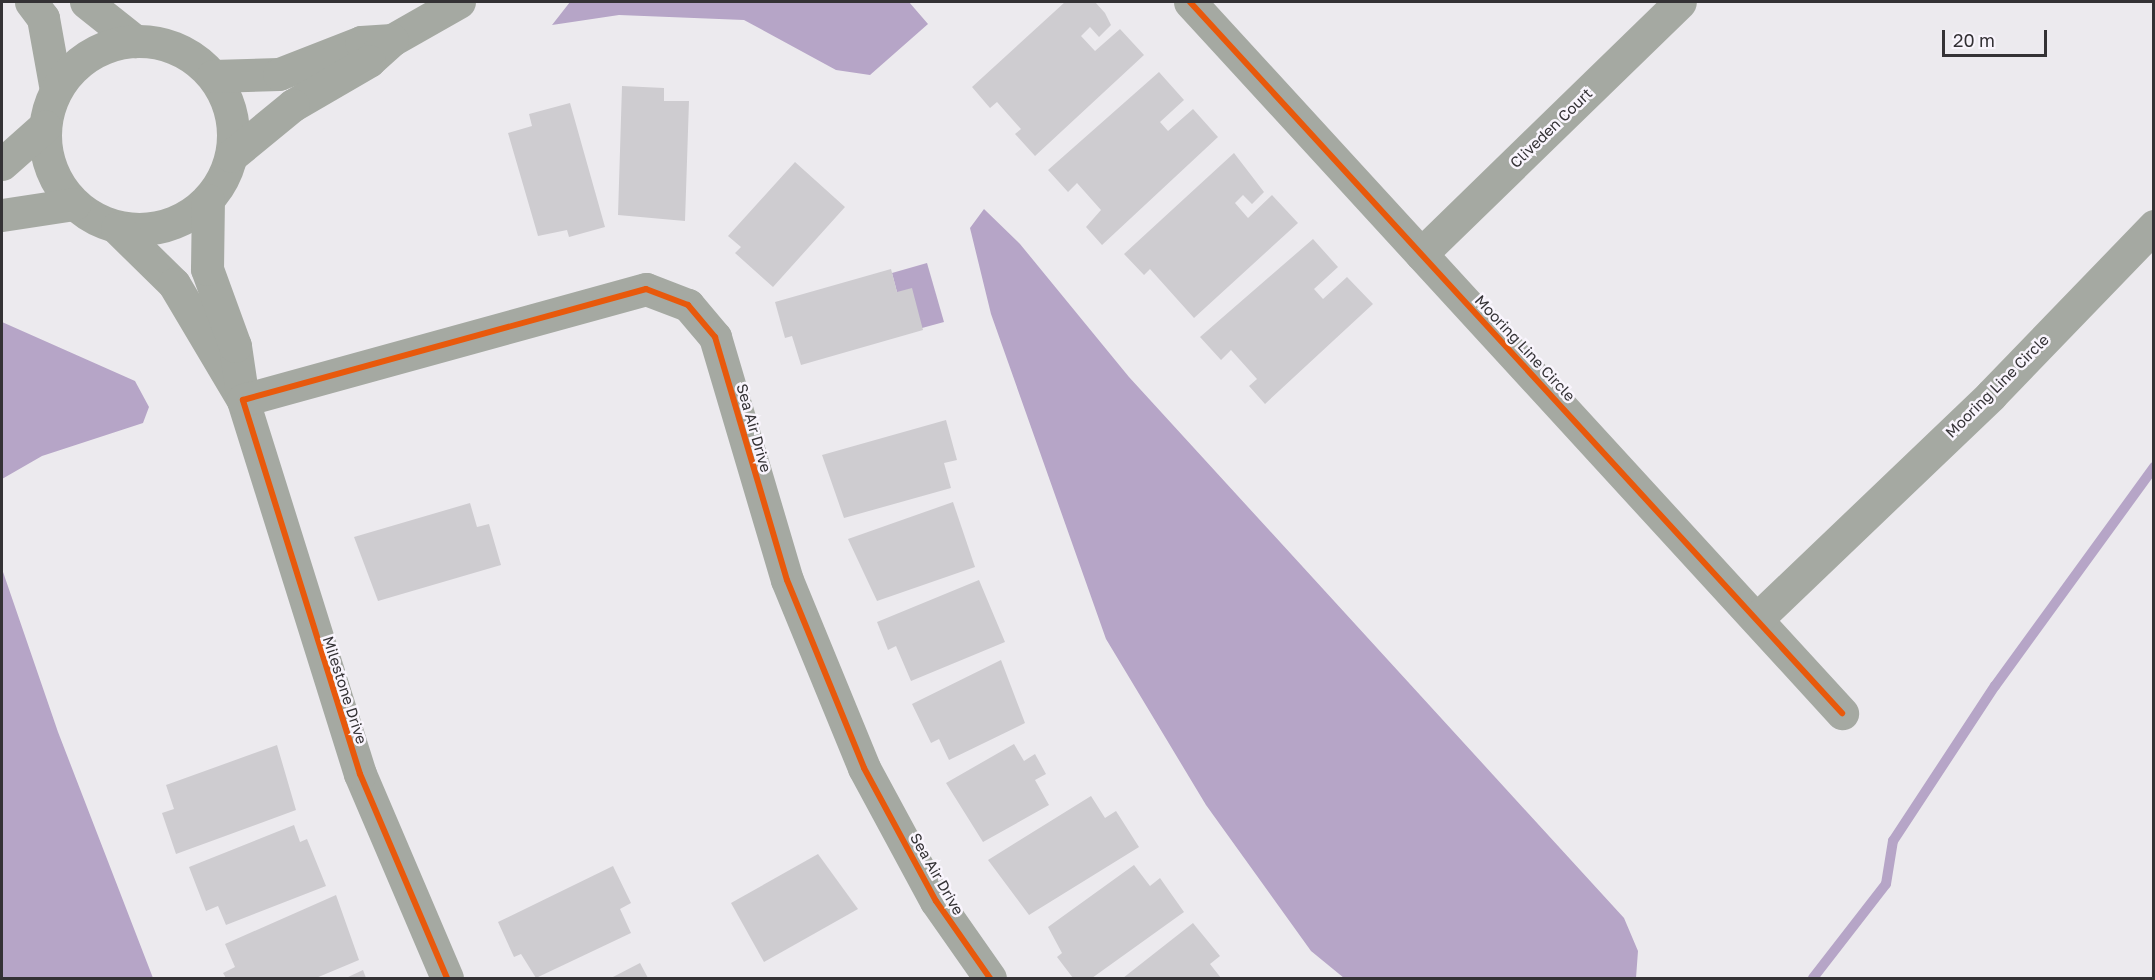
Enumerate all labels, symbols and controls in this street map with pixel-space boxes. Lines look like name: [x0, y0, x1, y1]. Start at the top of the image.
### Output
scale bar: [1945, 18, 2050, 56]
text: 20 m: [1953, 29, 1995, 51]
street label: Cliveden Court: [1506, 84, 1596, 172]
street label: Mooring Line Circle: [1471, 291, 1579, 405]
street label: Mooring Line Circle: [1942, 331, 2052, 441]
street label: Sea Air Drive: [733, 382, 775, 474]
street label: Milestone Drive: [319, 634, 371, 746]
street label: Sea Air Drive: [906, 830, 968, 918]

